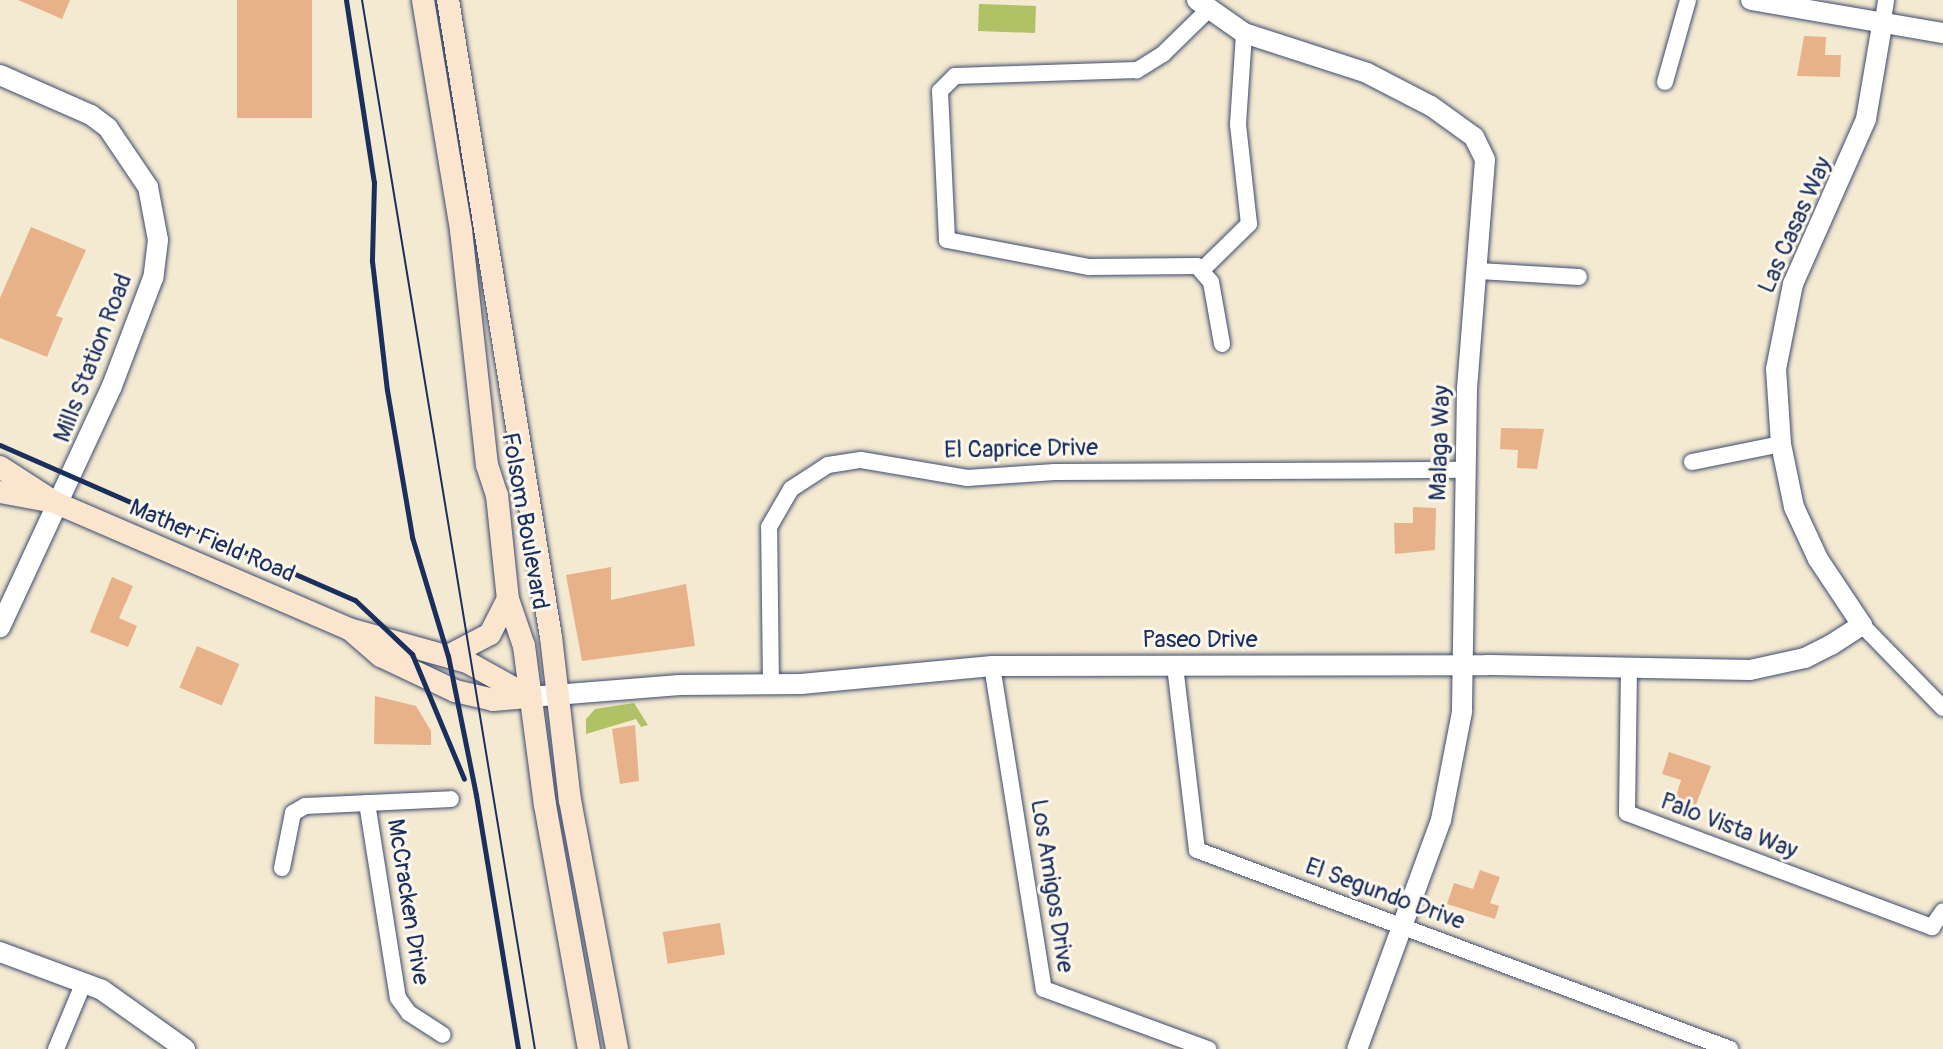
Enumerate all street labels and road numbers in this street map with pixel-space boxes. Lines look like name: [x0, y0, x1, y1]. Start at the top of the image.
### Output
street label: Las Casas Way: [1752, 152, 1838, 298]
street label: Mills Station Road: [48, 270, 138, 446]
street label: Malaga Way: [1424, 385, 1456, 501]
street label: Folsom Boulevard: [495, 430, 555, 612]
street label: El Caprice Drive: [944, 433, 1098, 465]
street label: Mather Field Road: [125, 493, 299, 589]
street label: Paseo Drive: [1142, 626, 1258, 654]
street label: Palo Vista Way: [1656, 787, 1802, 865]
street label: Los Amigos Drive: [1024, 797, 1080, 975]
street label: McCracken Drive: [381, 817, 435, 987]
street label: El Segundo Drive: [1301, 852, 1469, 936]

